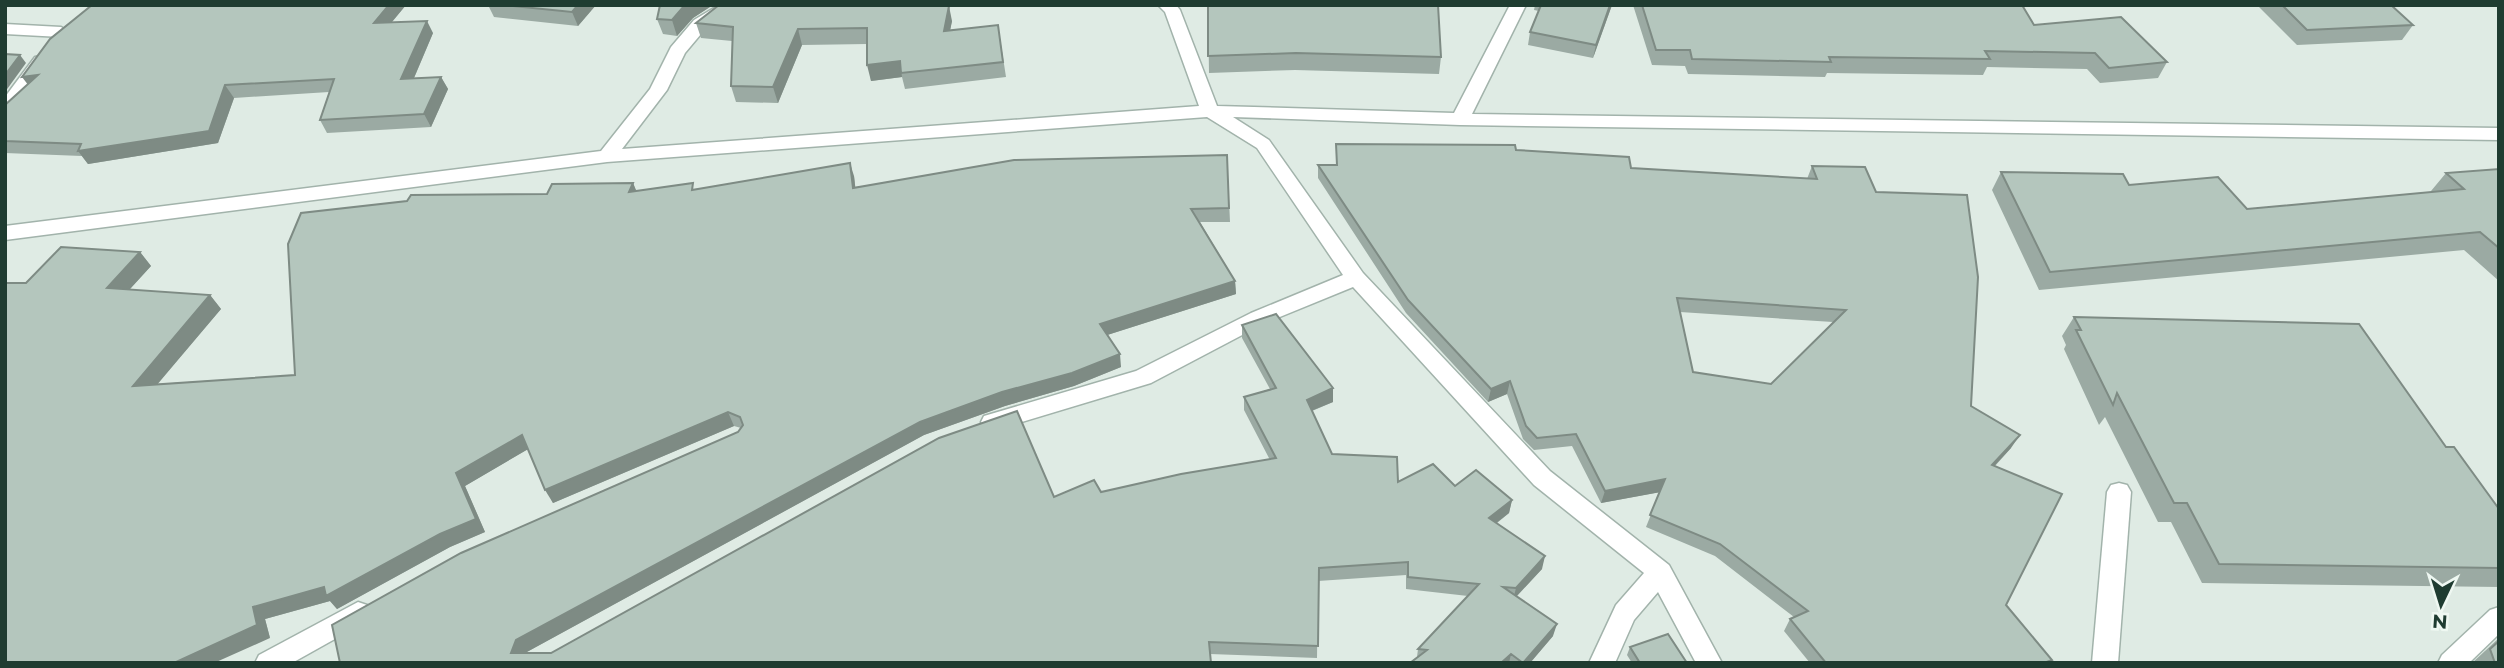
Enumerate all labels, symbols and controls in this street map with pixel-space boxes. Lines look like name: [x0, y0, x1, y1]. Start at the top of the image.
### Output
north arrow: [2406, 570, 2476, 640]
text: N: [2431, 609, 2448, 633]

